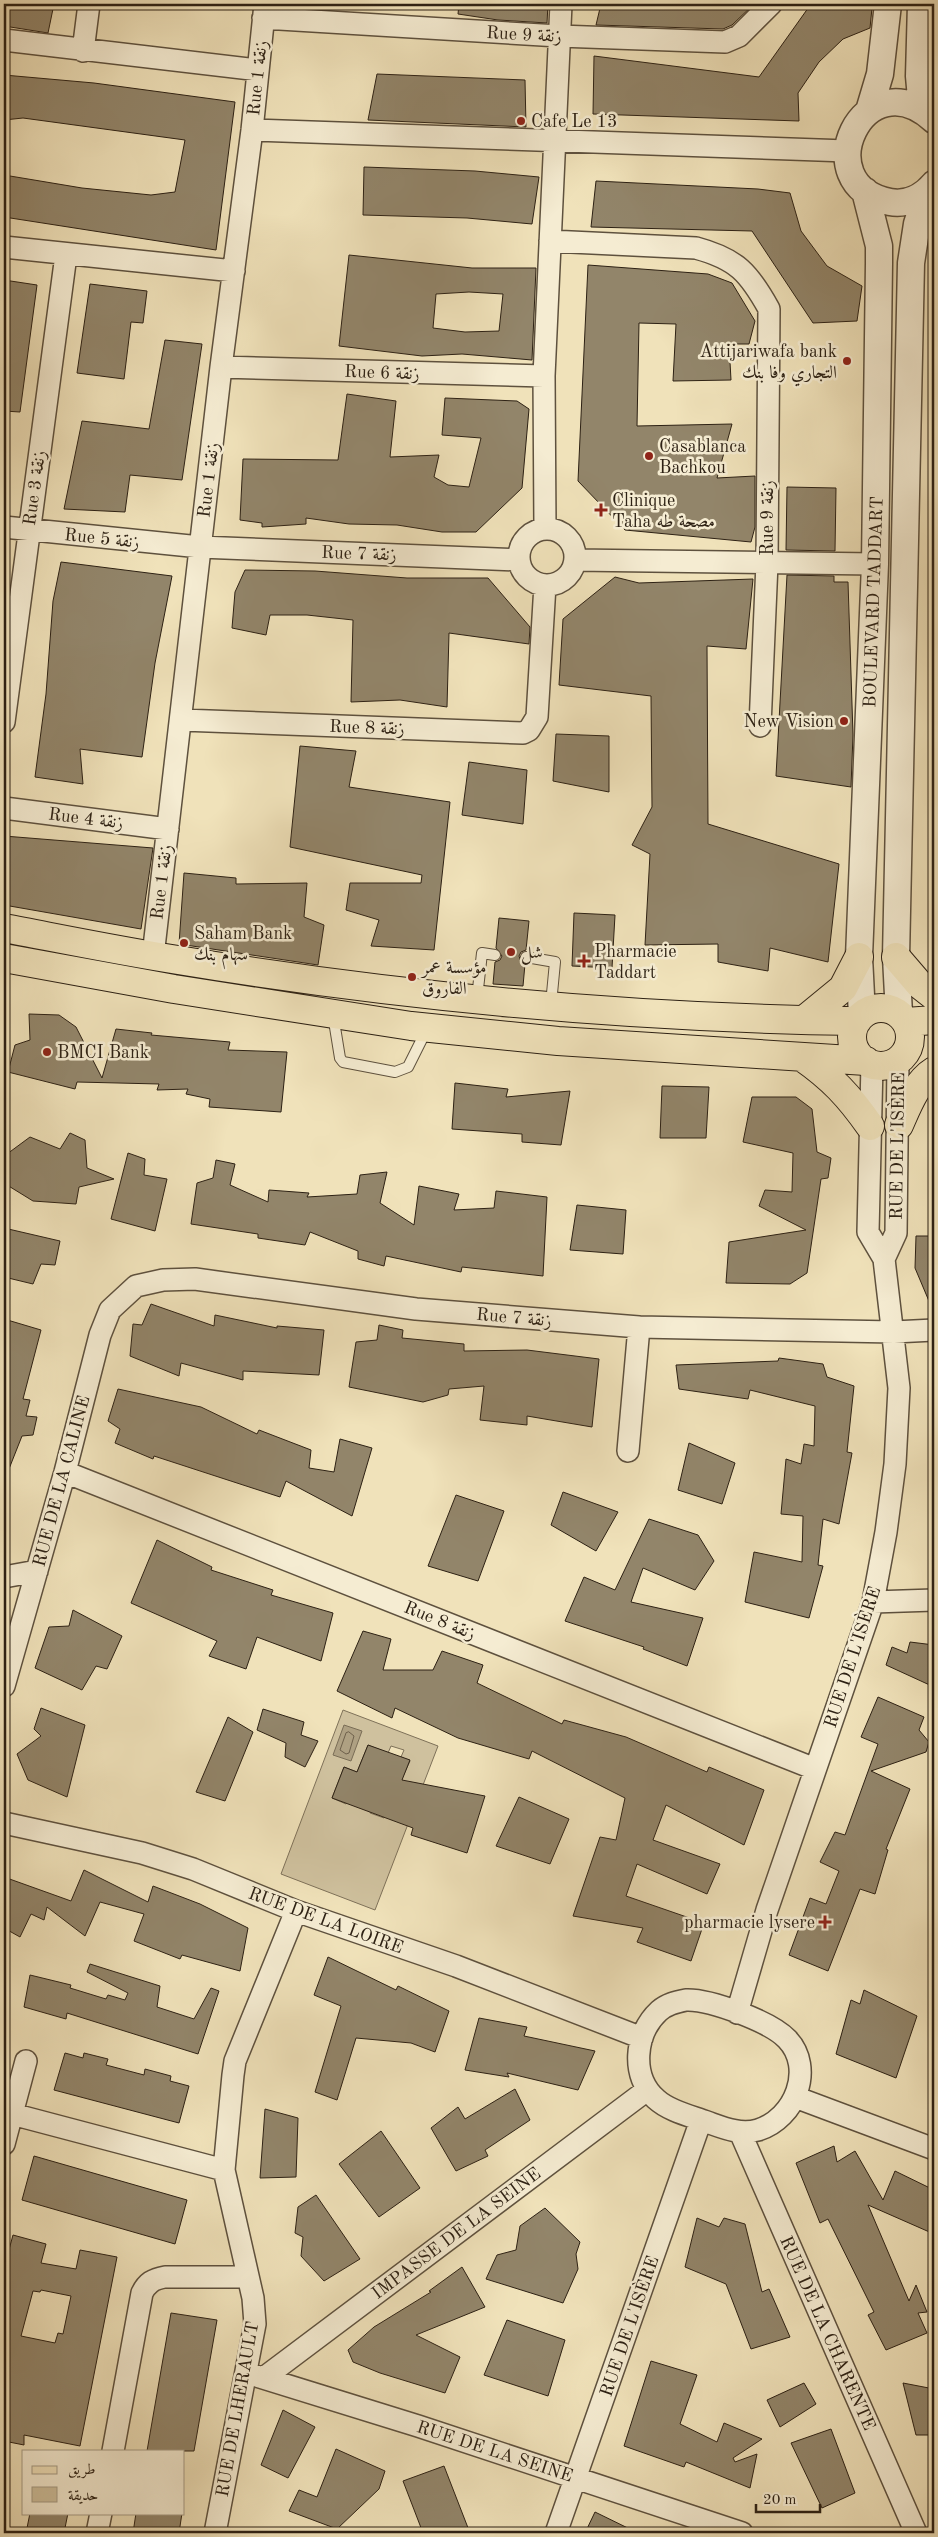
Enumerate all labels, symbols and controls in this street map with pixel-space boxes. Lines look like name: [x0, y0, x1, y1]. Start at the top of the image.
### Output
street label: Rue 9 زنقة: [486, 24, 562, 47]
street label: Rue 1 زنقة: [245, 40, 272, 117]
place label: Cafe Le 13: [531, 113, 617, 131]
marker: Cafe Le 13: [515, 115, 527, 127]
place label: Attijariwafa bank التجاري وفا بنك: [700, 343, 837, 387]
marker: Attijariwafa bank التجاري وفا بنك: [841, 355, 853, 367]
street label: Rue 6 زنقة: [344, 363, 420, 384]
place label: Casablanca Bachkou: [659, 438, 746, 477]
street label: Rue 1 زنقة: [195, 442, 224, 519]
street label: Rue 3 زنقة: [21, 449, 50, 527]
marker: Casablanca Bachkou: [643, 450, 655, 462]
street label: Rue 9 زنقة: [759, 480, 778, 556]
place label: Clinique Taha مصحة طه: [612, 492, 715, 531]
street label: BOULEVARD TADDART: [861, 496, 887, 708]
marker: Clinique Taha مصحة طه: [594, 503, 608, 517]
street label: Rue 5 زنقة: [63, 526, 140, 553]
street label: Rue 7 زنقة: [321, 544, 397, 565]
place label: New Vision: [744, 713, 834, 731]
marker: New Vision: [838, 715, 850, 727]
street label: Rue 8 زنقة: [329, 718, 405, 739]
street label: Rue 4 زنقة: [47, 805, 124, 834]
street label: Rue 1 زنقة: [148, 844, 177, 921]
place label: Saham Bank سهام بنك: [194, 925, 292, 970]
marker: Saham Bank سهام بنك: [178, 937, 190, 949]
place label: Pharmacie Taddart: [594, 943, 676, 982]
place label: شل: [521, 944, 543, 965]
marker: شل: [505, 946, 517, 958]
marker: Pharmacie Taddart: [578, 955, 590, 967]
place label: مؤسسة عمر الفاروق: [420, 959, 486, 999]
marker: مؤسسة عمر الفاروق: [406, 971, 418, 983]
place label: BMCI Bank: [57, 1044, 149, 1062]
marker: BMCI Bank: [41, 1046, 53, 1058]
street label: RUE DE L'ISÈRE: [884, 1072, 908, 1220]
street label: Rue 7 زنقة: [475, 1306, 552, 1331]
street label: RUE DE LA CALINE: [30, 1394, 93, 1569]
street label: RUE DE L'ISÈRE: [818, 1583, 884, 1730]
street label: Rue 8 زنقة: [401, 1598, 478, 1644]
street label: RUE DE LA LOIRE: [246, 1885, 405, 1957]
place label: pharmacie lysere: [684, 1914, 815, 1932]
marker: pharmacie lysere: [819, 1916, 831, 1928]
street label: IMPASSE DE LA SEINE: [369, 2165, 544, 2303]
street label: RUE DE LA CHARENTE: [776, 2234, 878, 2433]
street label: RUE DE L'ISÈRE: [594, 2252, 662, 2399]
street label: RUE DE LHERAULT: [214, 2320, 262, 2498]
street label: RUE DE LA SEINE: [414, 2418, 575, 2486]
legend: [22, 2450, 185, 2514]
text: طريق: [68, 2463, 95, 2479]
scale bar: [756, 2482, 819, 2514]
text: حديقة: [68, 2489, 98, 2504]
text: 20 m: [763, 2493, 797, 2508]

